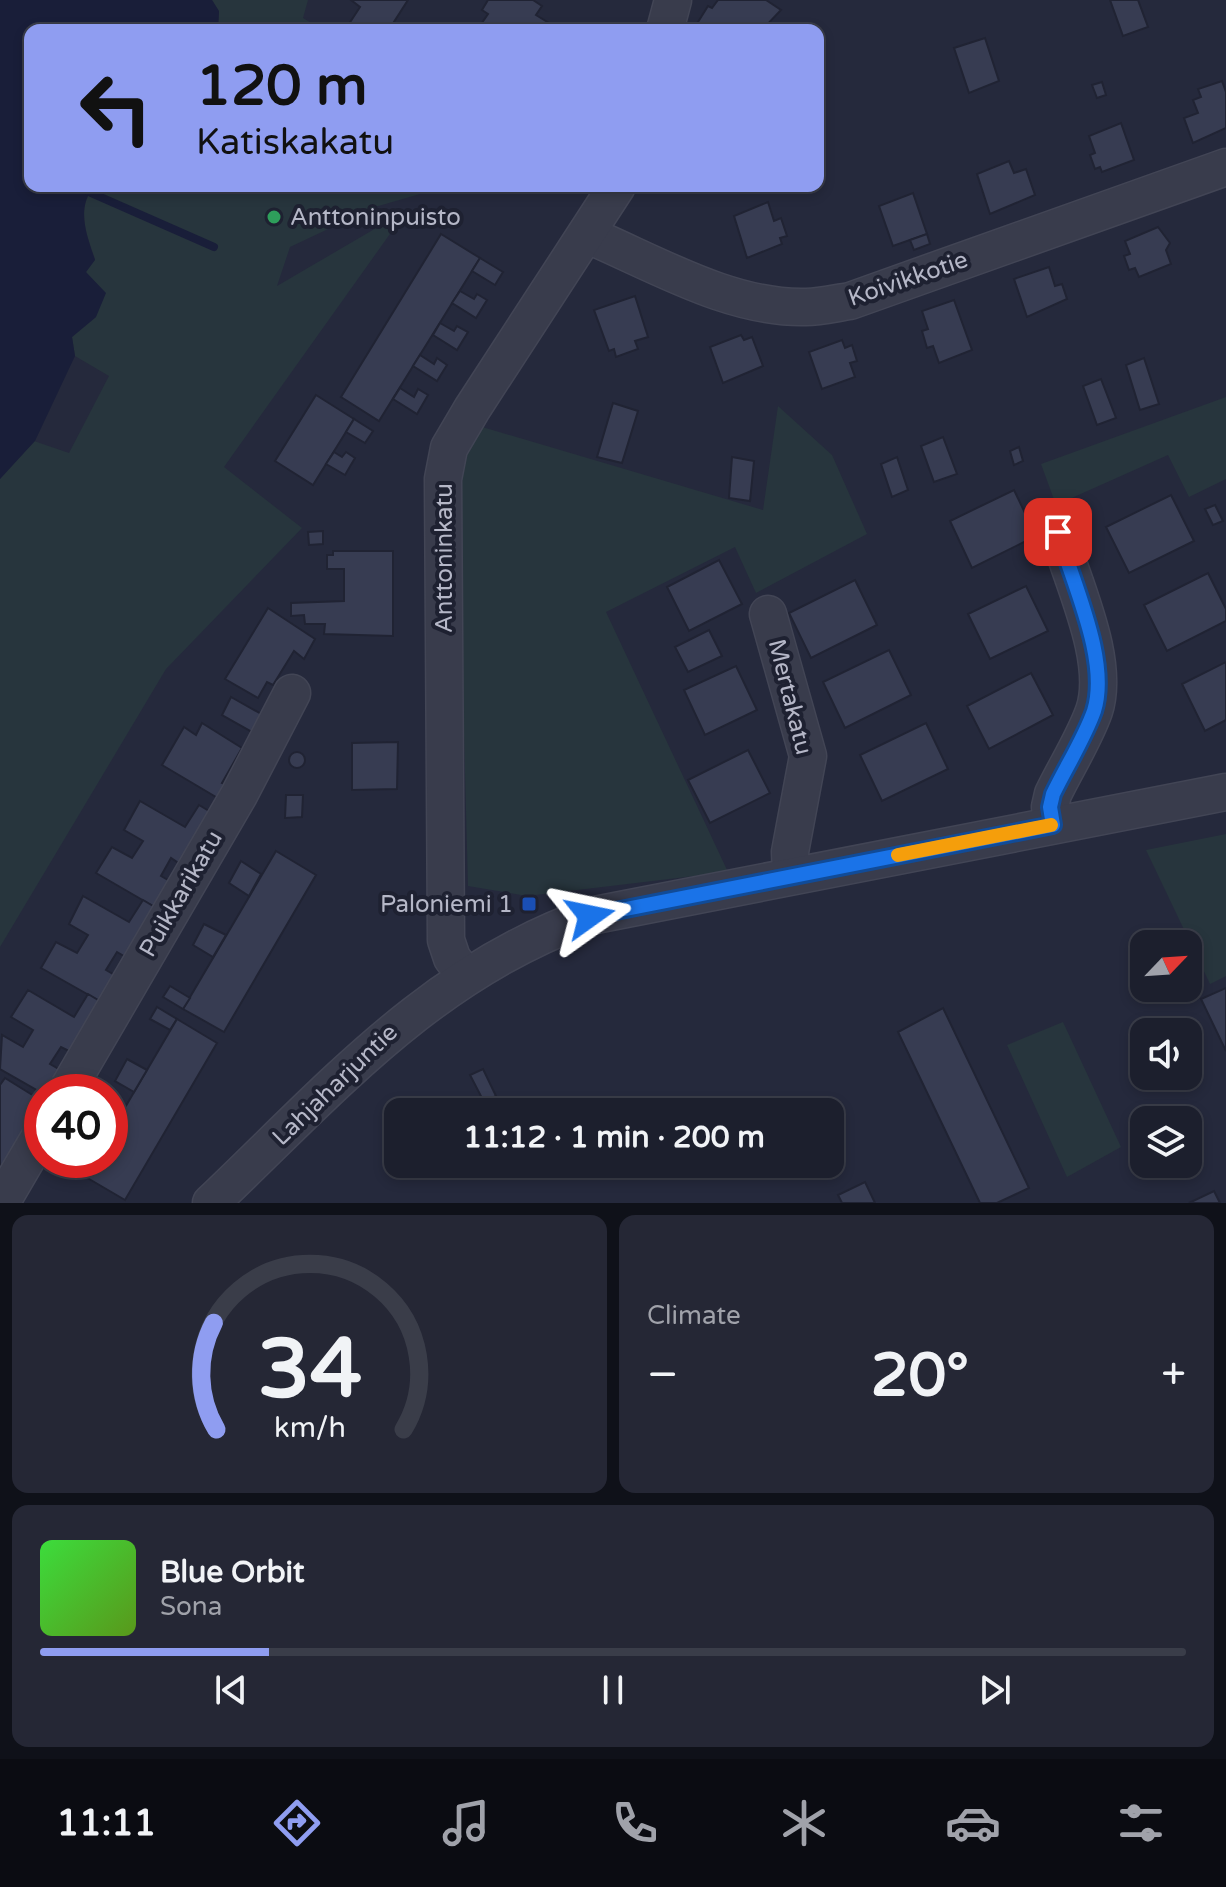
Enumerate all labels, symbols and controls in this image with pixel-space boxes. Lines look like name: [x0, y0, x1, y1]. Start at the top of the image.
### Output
text: 120 m: [196, 53, 367, 120]
icon: left: [64, 56, 168, 160]
text: Katiskakatu: [196, 121, 394, 164]
place label: Anttoninpuisto: [290, 203, 461, 232]
marker: Anttoninpuisto: [265, 208, 283, 226]
street label: Koivikkotie: [844, 245, 972, 313]
street label: Anttoninkatu: [430, 483, 459, 633]
pin: [1024, 498, 1092, 566]
icon: arrive: [1036, 510, 1080, 554]
street label: Mertakatu: [762, 636, 818, 758]
street label: Puikkarikatu: [133, 826, 229, 962]
position arrow: [548, 874, 632, 958]
place label: Paloniemi 1: [380, 890, 513, 919]
marker: Paloniemi 1: [520, 895, 538, 913]
north arrow: [1130, 930, 1202, 1002]
map controls: [1130, 930, 1202, 1178]
street label: Lahjaharjuntie: [266, 1018, 404, 1152]
button: sound: [1130, 1018, 1202, 1090]
speed limit sign: 40: [24, 1074, 128, 1178]
button: layers: [1130, 1106, 1202, 1178]
text: 11:12 · 1 min · 200 m: [463, 1119, 765, 1156]
text: Climate: [647, 1300, 741, 1331]
text: 34: [257, 1320, 362, 1420]
text: 20°: [871, 1340, 969, 1412]
text: −: [647, 1349, 678, 1402]
text: +: [1161, 1349, 1186, 1402]
text: km/h: [274, 1411, 345, 1445]
text: Blue Orbit: [160, 1554, 305, 1591]
text: Sona: [160, 1591, 222, 1622]
icon: previous: [209, 1668, 253, 1712]
icon: pause: [591, 1668, 635, 1712]
icon: next: [973, 1668, 1017, 1712]
icon: directions: [269, 1795, 325, 1851]
icon: music: [438, 1795, 494, 1851]
icon: phone: [607, 1795, 663, 1851]
icon: climate: [776, 1795, 832, 1851]
icon: car: [945, 1795, 1001, 1851]
icon: filters: [1113, 1795, 1169, 1851]
text: 11:11: [56, 1802, 156, 1845]

